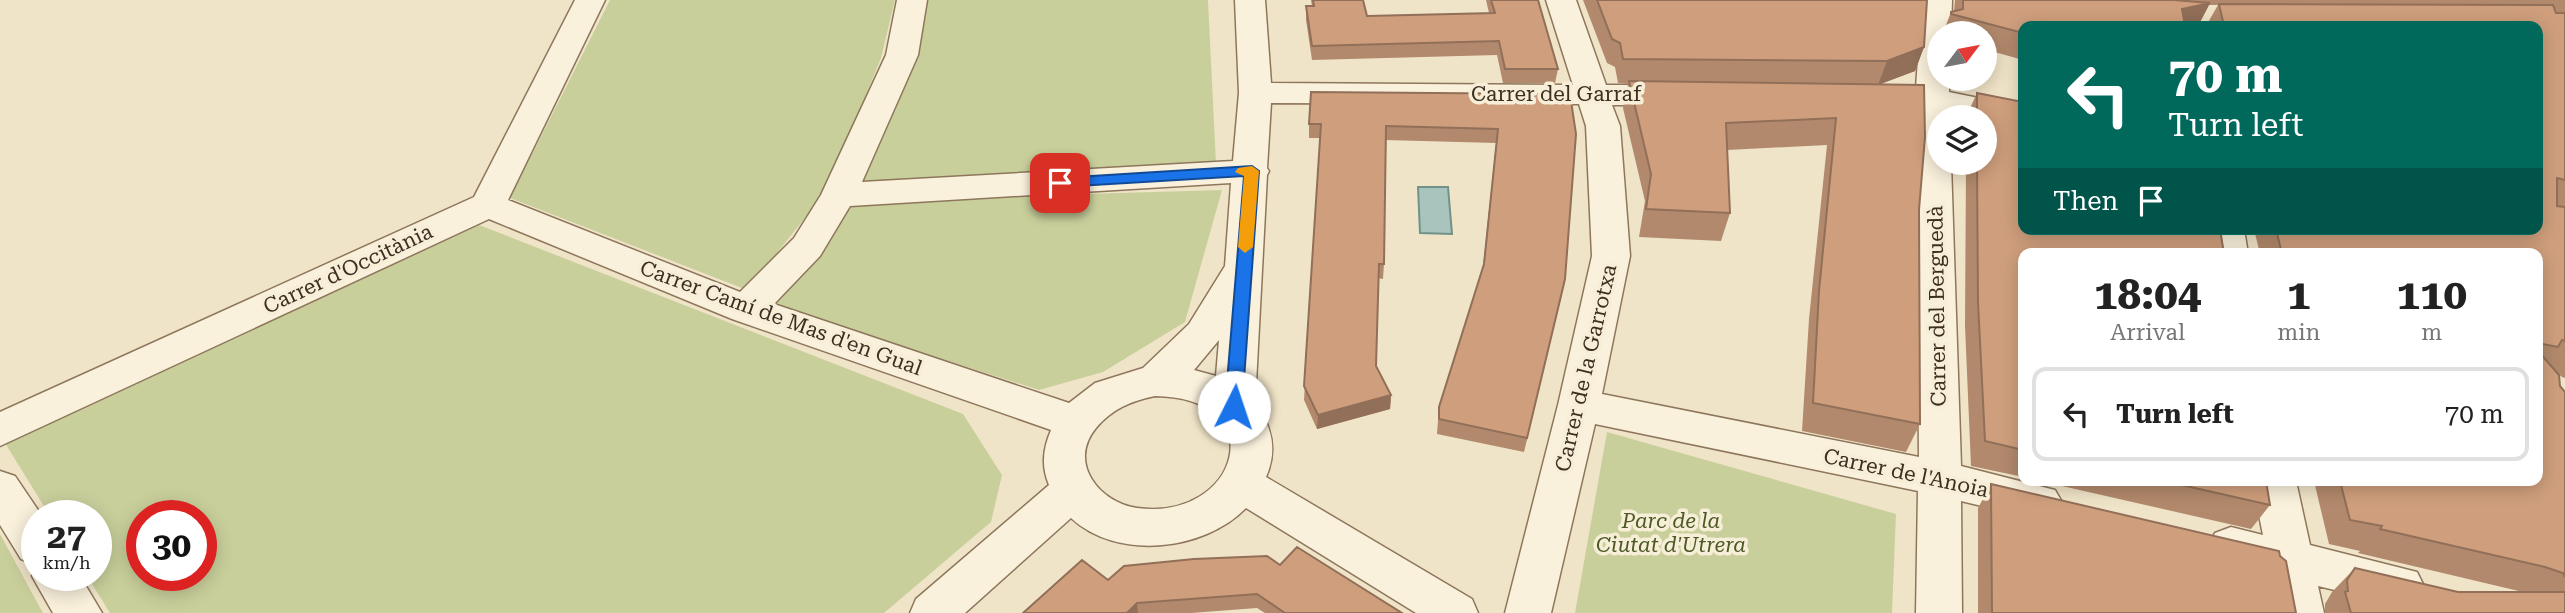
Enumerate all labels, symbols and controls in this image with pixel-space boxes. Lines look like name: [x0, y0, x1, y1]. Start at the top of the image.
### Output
north arrow: [1927, 21, 1997, 91]
map controls: [1927, 21, 1997, 175]
text: 70 m: [2168, 47, 2283, 104]
icon: left: [2053, 49, 2144, 140]
street label: Carrer del Garraf: [1471, 82, 1642, 106]
button: layers: [1927, 105, 1997, 175]
text: Turn left: [2168, 106, 2303, 144]
pin: [1030, 153, 1090, 213]
icon: arrive: [1041, 164, 1079, 202]
icon: arrive: [2132, 182, 2170, 220]
text: Then: [2053, 186, 2118, 216]
street label: Carrer del Berguedà: [1923, 205, 1951, 407]
street label: Carrer d'Occitània: [260, 219, 437, 319]
street label: Carrer Camí de Mas d'en Gual: [637, 256, 926, 380]
street label: Carrer de la Garrotxa: [1550, 261, 1622, 474]
text: 18:04: [2094, 270, 2201, 319]
text: 1: [2287, 270, 2311, 319]
text: 110: [2396, 270, 2467, 319]
text: Arrival: [2110, 319, 2185, 346]
text: min: [2277, 319, 2320, 346]
text: m: [2421, 319, 2442, 346]
position arrow: [1197, 370, 1271, 444]
icon: left: [2057, 395, 2095, 433]
text: Turn left: [2116, 399, 2234, 429]
text: 70 m: [2445, 399, 2504, 429]
street label: Carrer de l'Anoia: [1821, 444, 1991, 502]
speed limit sign: 30: [126, 500, 217, 591]
park label: Parc de la Ciutat d'Utrera: [1596, 509, 1746, 557]
text: 27: [47, 516, 86, 557]
text: km/h: [42, 552, 91, 573]

